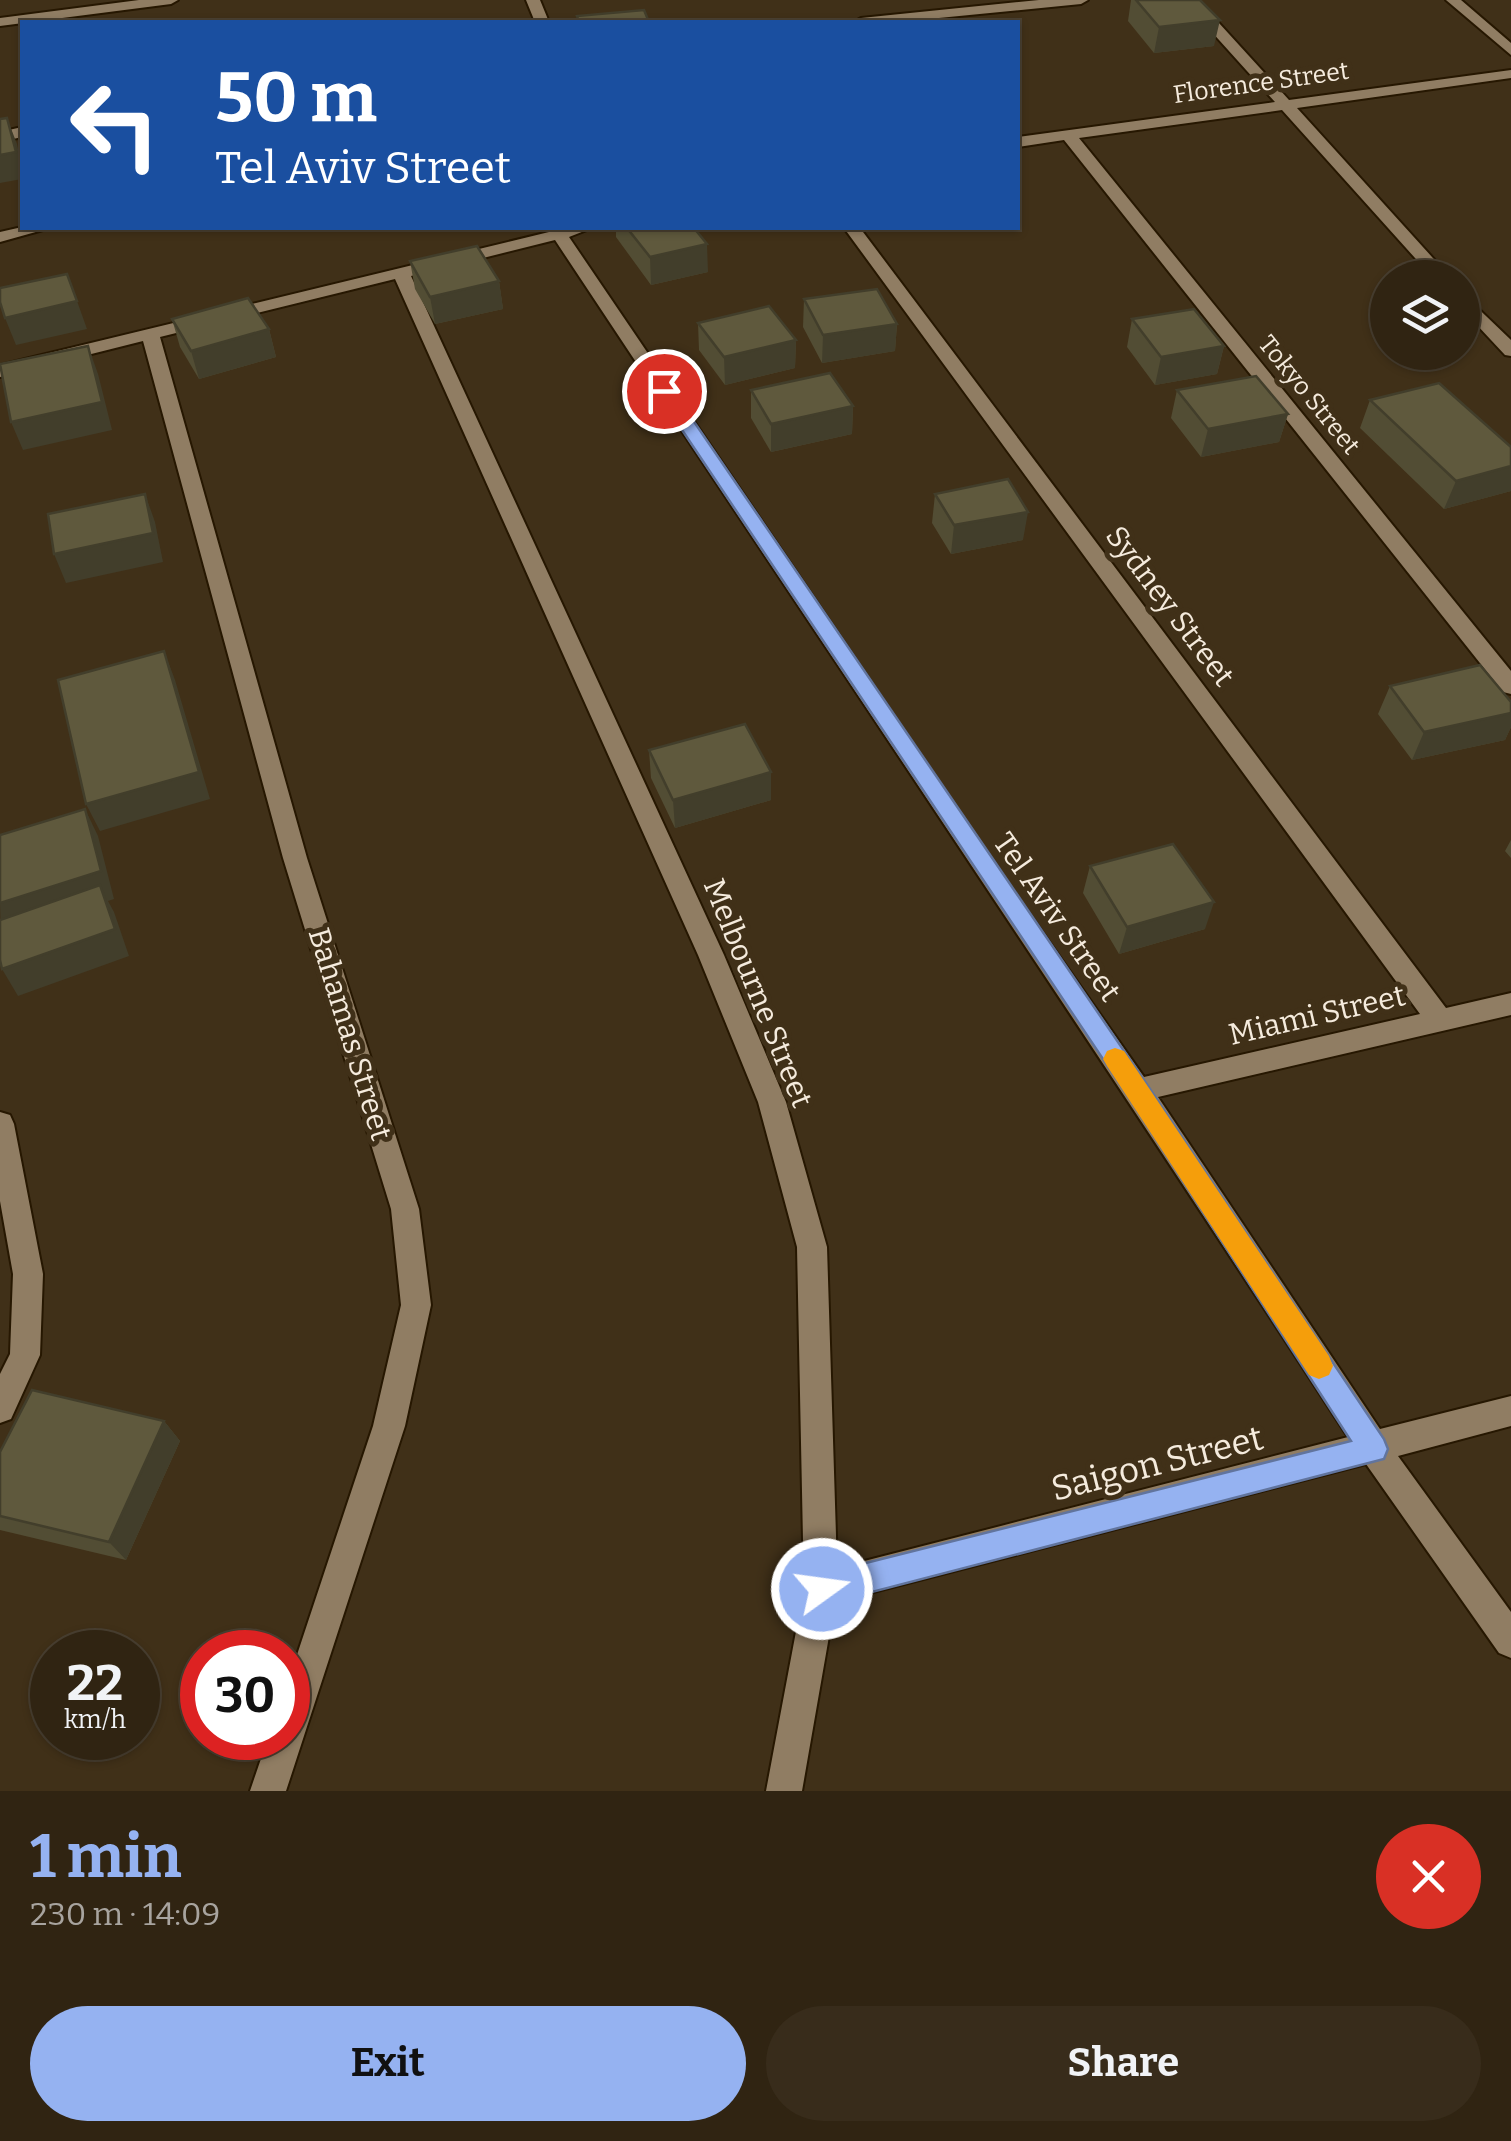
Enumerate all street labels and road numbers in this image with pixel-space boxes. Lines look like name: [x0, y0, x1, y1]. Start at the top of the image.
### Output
street label: Florence Street: [1171, 56, 1351, 110]
street label: Tokyo Street: [1252, 329, 1366, 461]
street label: Sydney Street: [1098, 519, 1242, 693]
street label: Tel Aviv Street: [986, 826, 1128, 1008]
street label: Melbourne Street: [696, 873, 820, 1113]
street label: Bahamas Street: [301, 923, 399, 1145]
street label: Miami Street: [1225, 977, 1409, 1053]
street label: Saigon Street: [1047, 1416, 1268, 1510]

